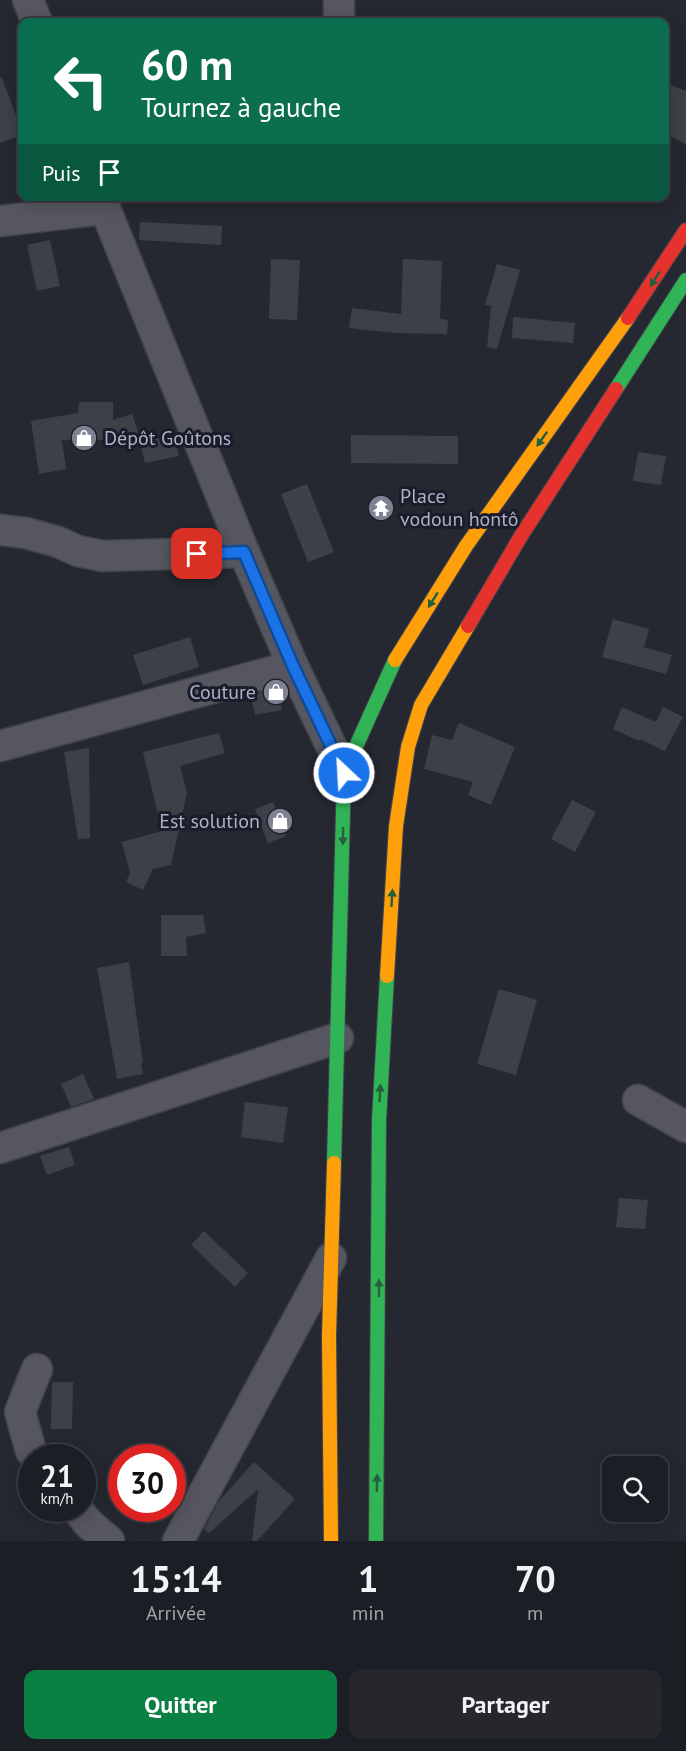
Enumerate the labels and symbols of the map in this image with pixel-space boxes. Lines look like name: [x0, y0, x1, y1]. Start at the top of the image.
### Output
one-way arrow: [650, 271, 661, 288]
shop icon: Dépôt Goûtons: [69, 423, 99, 453]
place label: Dépôt Goûtons: [104, 425, 231, 451]
one-way arrow: [537, 431, 549, 446]
place label: Place vodoun hontô: [400, 483, 519, 532]
temple icon: Place vodoun hontô: [366, 493, 396, 523]
pin: [171, 528, 222, 579]
one-way arrow: [427, 591, 438, 608]
shop icon: Couture: [261, 677, 291, 707]
place label: Couture: [189, 679, 256, 705]
position arrow: [312, 741, 376, 805]
shop icon: Est solution: [265, 806, 295, 836]
place label: Est solution: [159, 808, 260, 834]
one-way arrow: [338, 826, 347, 845]
one-way arrow: [387, 888, 396, 907]
one-way arrow: [376, 1083, 385, 1102]
one-way arrow: [374, 1278, 384, 1297]
speed limit sign: 30: [108, 1444, 186, 1522]
one-way arrow: [372, 1473, 381, 1492]

